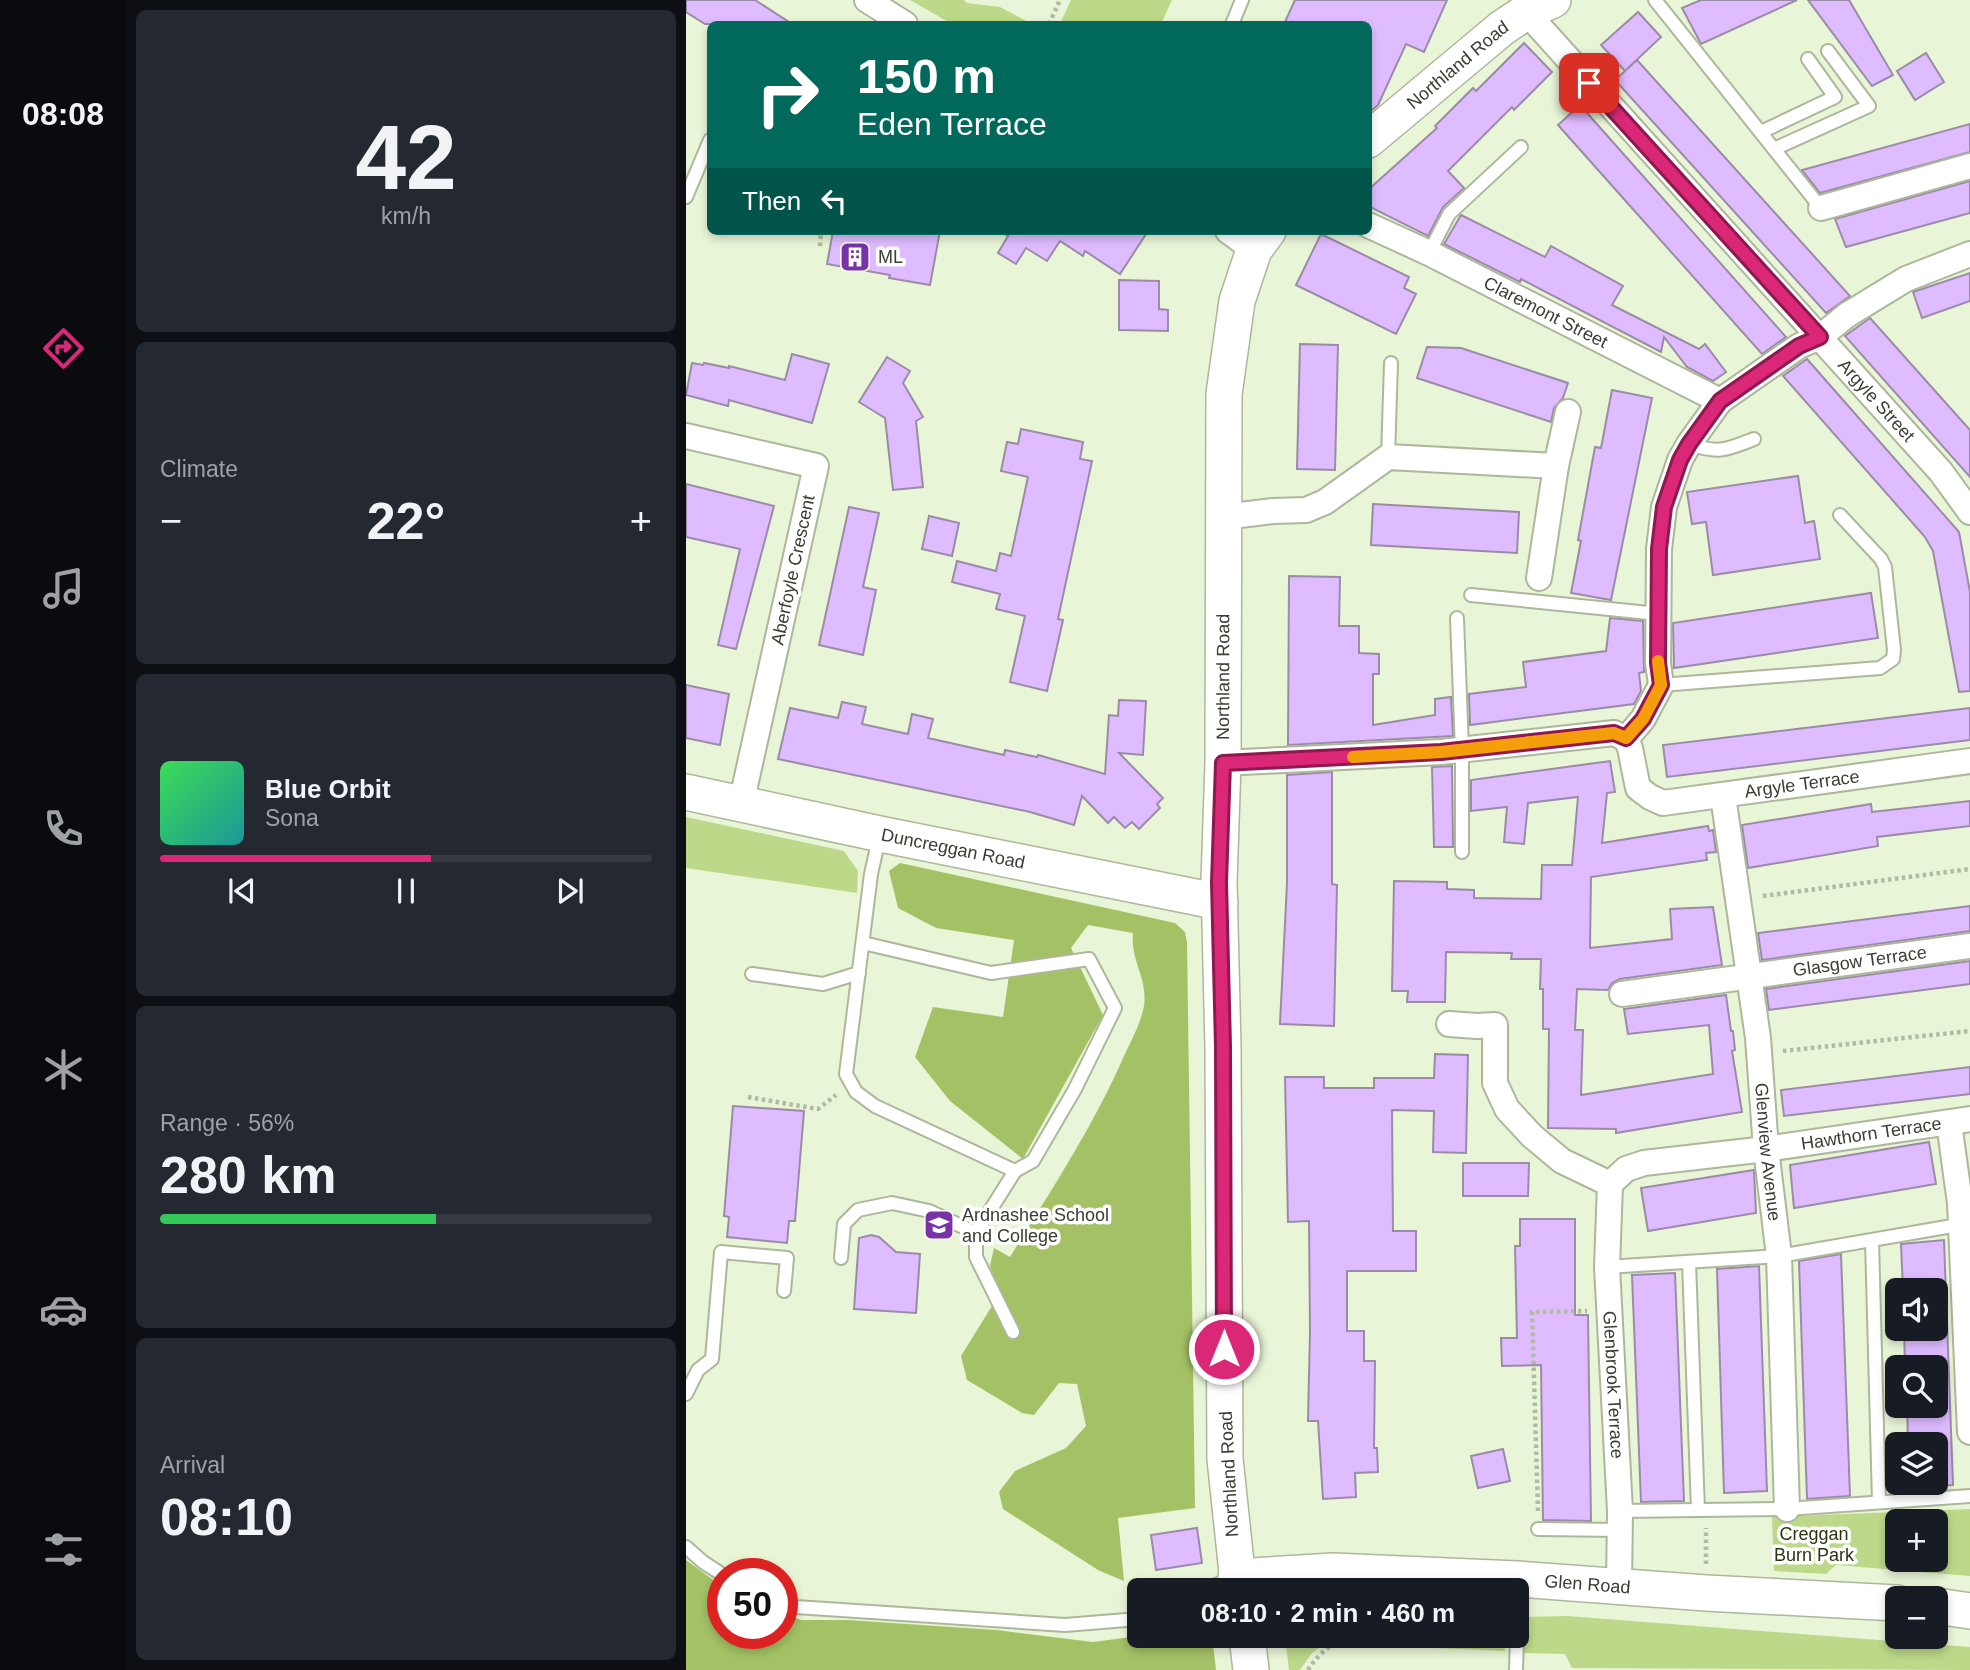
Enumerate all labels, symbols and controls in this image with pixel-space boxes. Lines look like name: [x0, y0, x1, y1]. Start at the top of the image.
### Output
street label: Northland Road: [1403, 17, 1512, 113]
icon: right: [742, 49, 833, 140]
text: 150 m: [857, 49, 996, 103]
pin: [1559, 53, 1619, 113]
icon: arrive: [1570, 64, 1608, 102]
text: 08:08: [22, 96, 104, 132]
text: Eden Terrace: [857, 106, 1047, 142]
text: 42: [355, 107, 457, 208]
icon: left: [815, 182, 853, 220]
text: Then: [742, 186, 801, 216]
text: km/h: [381, 203, 431, 229]
building icon: ML: [838, 240, 872, 274]
place label: ML: [878, 247, 903, 267]
street label: Claremont Street: [1480, 273, 1611, 352]
icon: directions: [39, 324, 88, 373]
street label: Argyle Street: [1834, 355, 1919, 446]
text: Climate: [160, 456, 238, 482]
text: 22°: [367, 492, 445, 550]
street label: Aberfoyle Crescent: [767, 493, 819, 647]
text: −: [160, 500, 182, 542]
text: +: [630, 500, 652, 542]
icon: music: [39, 564, 88, 613]
street label: Northland Road: [1213, 614, 1233, 740]
street label: Argyle Terrace: [1743, 766, 1861, 802]
text: Blue Orbit: [265, 774, 391, 804]
icon: phone: [39, 804, 88, 853]
text: Sona: [265, 805, 319, 831]
street label: Duncreggan Road: [879, 824, 1027, 873]
icon: previous: [223, 872, 261, 910]
icon: pause: [387, 872, 425, 910]
icon: next: [551, 872, 589, 910]
street label: Glasgow Terrace: [1792, 942, 1928, 980]
icon: climate: [39, 1045, 88, 1094]
street label: Glenview Avenue: [1751, 1082, 1785, 1222]
text: Range · 56%: [160, 1110, 294, 1136]
street label: Hawthorn Terrace: [1800, 1113, 1943, 1154]
text: 280 km: [160, 1146, 336, 1204]
place label: Ardnashee School and College: [962, 1205, 1109, 1246]
school or university icon: Ardnashee School and College: [922, 1208, 956, 1242]
map controls: [1885, 1278, 1948, 1649]
button: sound: [1885, 1278, 1948, 1341]
icon: car: [39, 1285, 88, 1334]
street label: Glenbrook Terrace: [1599, 1310, 1627, 1459]
position arrow: [1187, 1312, 1261, 1386]
button: search: [1885, 1355, 1948, 1418]
street label: Northland Road: [1216, 1411, 1242, 1537]
button: layers: [1885, 1432, 1948, 1495]
text: Arrival: [160, 1452, 225, 1478]
text: 08:10: [160, 1488, 293, 1546]
button: +: [1885, 1509, 1948, 1572]
park label: Creggan Burn Park: [1774, 1524, 1855, 1565]
icon: filters: [39, 1525, 88, 1574]
speed limit sign: 50: [707, 1558, 798, 1649]
street label: Glen Road: [1544, 1571, 1631, 1597]
button: −: [1885, 1586, 1948, 1649]
text: 08:10 · 2 min · 460 m: [1201, 1598, 1455, 1628]

